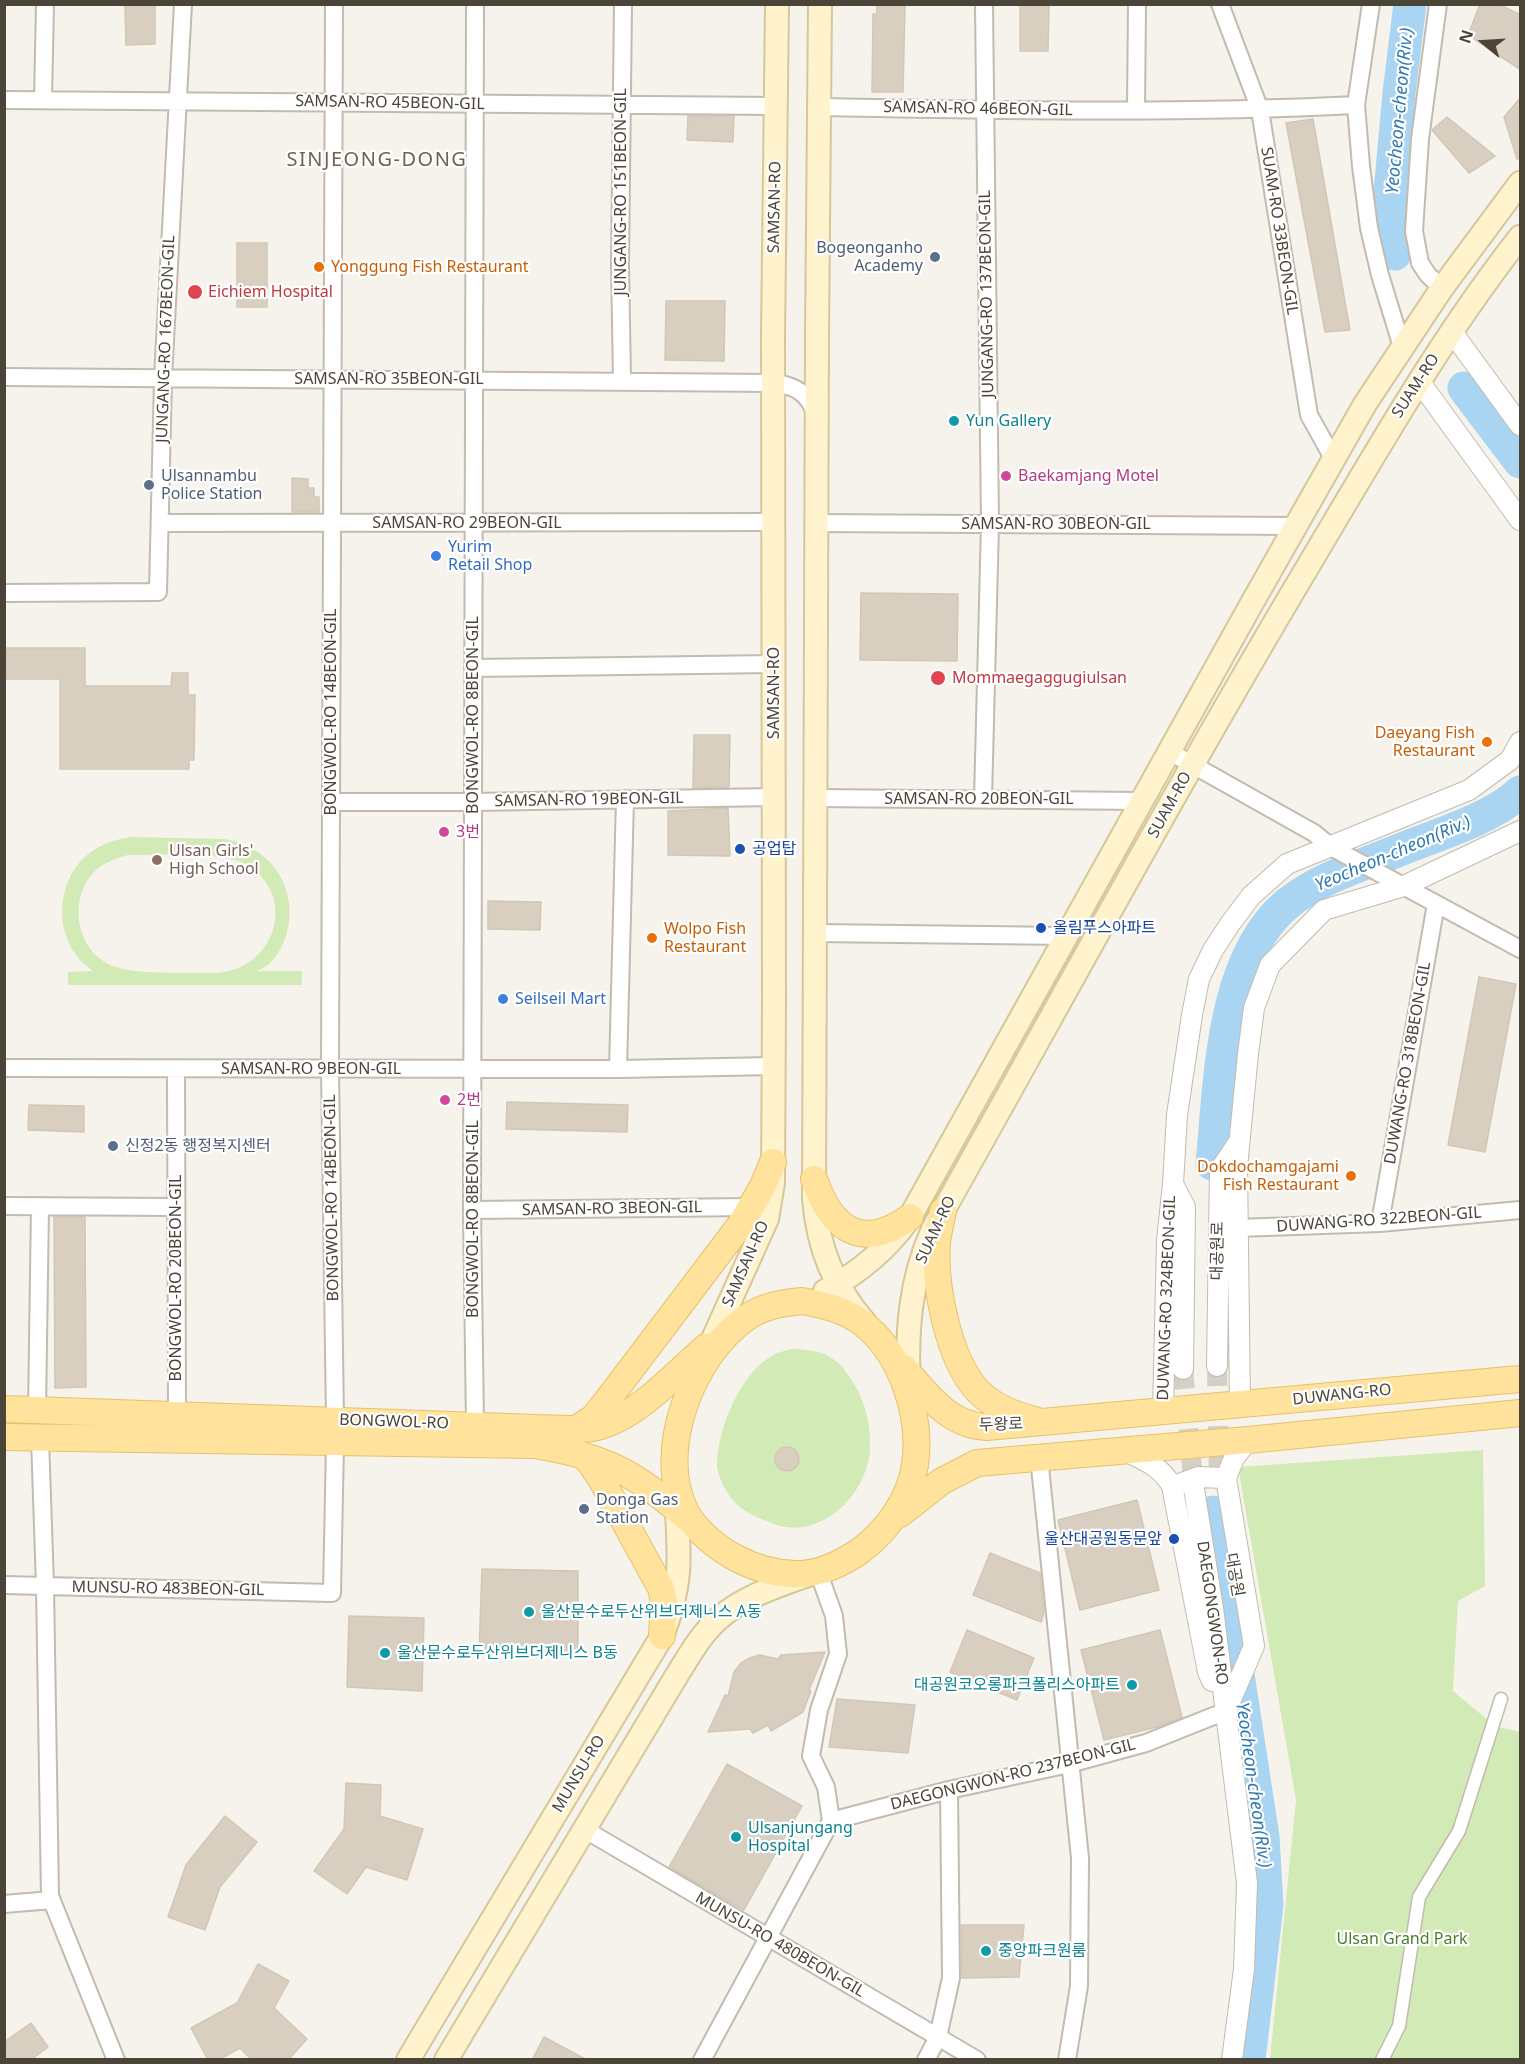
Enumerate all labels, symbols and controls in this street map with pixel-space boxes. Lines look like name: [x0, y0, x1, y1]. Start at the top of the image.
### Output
north arrow: [1453, 12, 1513, 72]
water label: Yeocheon-cheon(Riv.): [1382, 27, 1418, 195]
text: N: [1453, 27, 1478, 46]
street label: JUNGANG-RO 151BEON-GIL: [611, 88, 631, 296]
street label: SAMSAN-RO 45BEON-GIL: [295, 92, 485, 114]
street label: SAMSAN-RO 46BEON-GIL: [883, 98, 1073, 120]
street label: SUAM-RO 33BEON-GIL: [1256, 146, 1302, 316]
district label: SINJEONG-DONG: [287, 148, 467, 172]
street label: SAMSAN-RO: [765, 161, 785, 253]
street label: JUNGANG-RO 137BEON-GIL: [976, 190, 998, 398]
street label: JUNGANG-RO 167BEON-GIL: [153, 235, 179, 443]
place label: Bogeonganho Academy: [816, 238, 923, 276]
marker: Bogeonganho Academy: [928, 250, 942, 264]
place label: Yonggung Fish Restaurant: [331, 257, 529, 277]
marker: Yonggung Fish Restaurant: [312, 260, 326, 274]
place label: Eichiem Hospital: [208, 282, 333, 302]
marker: Eichiem Hospital: [186, 283, 204, 301]
street label: SUAM-RO: [1388, 350, 1444, 422]
street label: SAMSAN-RO 35BEON-GIL: [294, 369, 484, 389]
place label: Yun Gallery: [966, 411, 1051, 431]
marker: Yun Gallery: [947, 414, 961, 428]
place label: Ulsannambu Police Station: [161, 466, 262, 504]
place label: Baekamjang Motel: [1018, 466, 1159, 486]
marker: Baekamjang Motel: [999, 469, 1013, 483]
marker: Ulsannambu Police Station: [142, 478, 156, 492]
street label: SAMSAN-RO 29BEON-GIL: [372, 513, 562, 533]
street label: SAMSAN-RO 30BEON-GIL: [961, 514, 1151, 534]
place label: Yurim Retail Shop: [448, 537, 532, 575]
marker: Yurim Retail Shop: [429, 549, 443, 563]
street label: BONGWOL-RO 14BEON-GIL: [321, 609, 341, 815]
street label: BONGWOL-RO 8BEON-GIL: [463, 616, 483, 814]
street label: SAMSAN-RO: [764, 647, 784, 739]
place label: Mommaegaggugiulsan: [952, 668, 1127, 688]
marker: Mommaegaggugiulsan: [929, 669, 947, 687]
place label: Daeyang Fish Restaurant: [1375, 723, 1475, 761]
marker: Daeyang Fish Restaurant: [1480, 735, 1494, 749]
street label: SUAM-RO: [1144, 769, 1196, 841]
street label: SAMSAN-RO 19BEON-GIL: [494, 789, 684, 811]
street label: SAMSAN-RO 20BEON-GIL: [884, 789, 1074, 809]
water label: Yeocheon-cheon(Riv.): [1312, 811, 1474, 897]
place label: 3번: [456, 822, 480, 842]
marker: 3번: [437, 825, 451, 839]
place label: 공업탑: [752, 839, 796, 859]
place label: Ulsan Girls' High School: [169, 841, 259, 879]
marker: 공업탑: [733, 842, 747, 856]
marker: Ulsan Girls' High School: [150, 853, 164, 867]
place label: 올림푸스아파트: [1053, 918, 1156, 938]
place label: Wolpo Fish Restaurant: [664, 919, 746, 957]
marker: 올림푸스아파트: [1034, 921, 1048, 935]
marker: Wolpo Fish Restaurant: [645, 931, 659, 945]
street label: DUWANG-RO 318BEON-GIL: [1381, 960, 1435, 1166]
place label: Seilseil Mart: [515, 989, 606, 1009]
marker: Seilseil Mart: [496, 992, 510, 1006]
street label: SAMSAN-RO 9BEON-GIL: [221, 1059, 401, 1079]
place label: 2번: [457, 1090, 481, 1110]
marker: 2번: [438, 1093, 452, 1107]
street label: BONGWOL-RO 14BEON-GIL: [321, 1094, 343, 1302]
street label: BONGWOL-RO 8BEON-GIL: [463, 1120, 483, 1318]
place label: 신정2동 행정복지센터: [125, 1136, 271, 1156]
marker: 신정2동 행정복지센터: [106, 1139, 120, 1153]
place label: Dokdochamgajami Fish Restaurant: [1197, 1157, 1339, 1195]
marker: Dokdochamgajami Fish Restaurant: [1344, 1169, 1358, 1183]
street label: BONGWOL-RO 20BEON-GIL: [166, 1175, 186, 1381]
street label: SUAM-RO: [912, 1193, 960, 1267]
street label: DUWANG-RO 324BEON-GIL: [1154, 1195, 1180, 1401]
street label: SAMSAN-RO 3BEON-GIL: [522, 1198, 702, 1220]
street label: DUWANG-RO 322BEON-GIL: [1276, 1203, 1482, 1237]
street label: SAMSAN-RO: [718, 1218, 774, 1310]
street label: 대공원로: [1208, 1221, 1228, 1281]
street label: DUWANG-RO: [1292, 1380, 1392, 1410]
street label: BONGWOL-RO: [339, 1410, 449, 1434]
street label: 두왕로: [979, 1415, 1023, 1435]
place label: Donga Gas Station: [596, 1490, 679, 1528]
marker: Donga Gas Station: [577, 1502, 591, 1516]
place label: 울산대공원동문앞: [1044, 1529, 1162, 1549]
marker: 울산대공원동문앞: [1167, 1532, 1181, 1546]
street label: DAEGONGWON-RO: [1192, 1540, 1232, 1686]
street label: 대공원: [1221, 1552, 1247, 1598]
street label: MUNSU-RO 483BEON-GIL: [72, 1578, 264, 1600]
place label: 울산문수로두산위브더제니스 A동: [541, 1602, 761, 1622]
marker: 울산문수로두산위브더제니스 A동: [522, 1605, 536, 1619]
place label: 울산문수로두산위브더제니스 B동: [397, 1643, 618, 1663]
marker: 울산문수로두산위브더제니스 B동: [378, 1646, 392, 1660]
place label: 대공원코오롱파크폴리스아파트: [914, 1675, 1120, 1695]
marker: 대공원코오롱파크폴리스아파트: [1125, 1678, 1139, 1692]
water label: Yeocheon-cheon(Riv.): [1231, 1701, 1275, 1869]
street label: MUNSU-RO: [549, 1732, 609, 1816]
street label: DAEGONGWON-RO 237BEON-GIL: [889, 1735, 1137, 1815]
place label: Ulsanjungang Hospital: [748, 1818, 853, 1856]
marker: Ulsanjungang Hospital: [729, 1830, 743, 1844]
street label: MUNSU-RO 480BEON-GIL: [692, 1889, 868, 2001]
park label: Ulsan Grand Park: [1336, 1929, 1468, 1949]
place label: 중앙파크원룸: [998, 1941, 1086, 1961]
marker: 중앙파크원룸: [979, 1944, 993, 1958]

